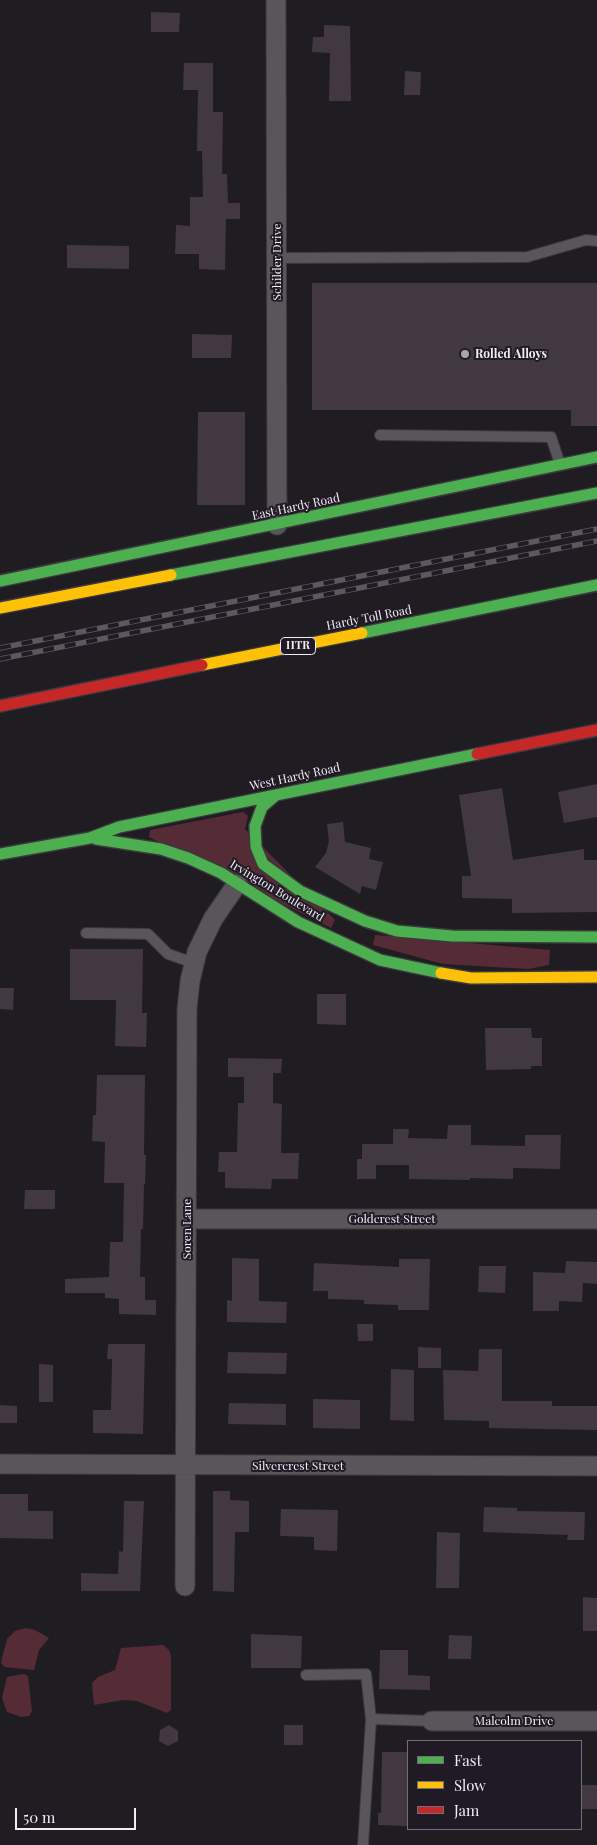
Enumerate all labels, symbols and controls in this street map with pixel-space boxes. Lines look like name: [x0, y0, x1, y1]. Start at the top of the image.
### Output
street label: Schilder Drive: [270, 224, 284, 300]
place label: Rolled Alloys: [475, 347, 547, 361]
marker: Rolled Alloys: [459, 348, 471, 360]
street label: East Hardy Road: [251, 491, 341, 523]
street label: Hardy Toll Road: [325, 603, 413, 633]
road number: HTR: [280, 637, 316, 654]
street label: West Hardy Road: [248, 760, 342, 794]
street label: Irvington Boulevard: [227, 857, 327, 925]
street label: Soren Lane: [180, 1199, 194, 1259]
street label: Goldcrest Street: [349, 1212, 435, 1226]
street label: Silvercrest Street: [252, 1459, 344, 1473]
street label: Malcolm Drive: [475, 1714, 553, 1728]
legend: [407, 1740, 582, 1830]
text: Fast: [454, 1750, 482, 1770]
text: Slow: [454, 1775, 486, 1795]
scale bar: [18, 1798, 139, 1830]
text: Jam: [454, 1800, 479, 1820]
text: 50 m: [23, 1807, 55, 1827]

